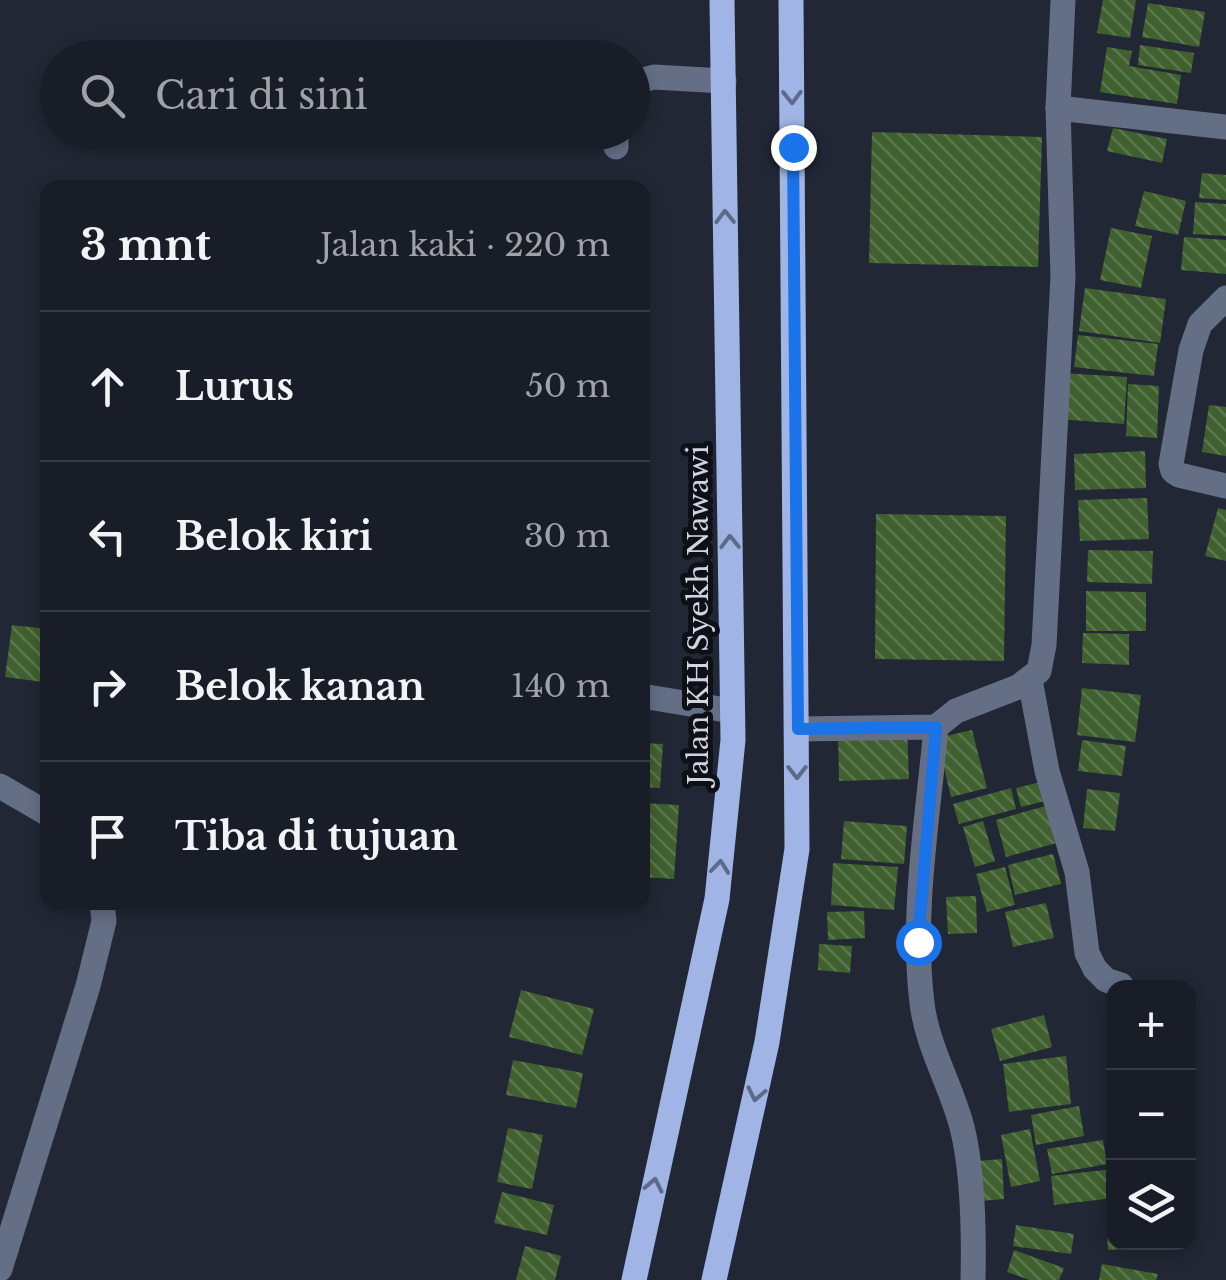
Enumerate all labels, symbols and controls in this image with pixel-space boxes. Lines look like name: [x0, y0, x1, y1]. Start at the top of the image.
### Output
search box: [40, 40, 650, 150]
icon: search: [75, 68, 130, 123]
text: Cari di sini: [155, 72, 367, 119]
one-way arrow: [782, 90, 803, 106]
route end: [771, 125, 817, 171]
one-way arrow: [715, 209, 736, 225]
text: 3 mnt: [80, 219, 211, 271]
text: Jalan kaki · 220 m: [320, 225, 610, 265]
icon: ahead: [80, 359, 135, 414]
text: Lurus: [175, 363, 294, 410]
text: 50 m: [525, 366, 610, 406]
street label: Jalan KH Syekh Nawawi: [681, 445, 716, 789]
icon: left: [80, 509, 135, 564]
text: Belok kiri: [175, 513, 372, 560]
text: 30 m: [524, 516, 610, 556]
one-way arrow: [719, 534, 741, 550]
icon: right: [80, 659, 135, 714]
text: Belok kanan: [175, 663, 425, 710]
text: 140 m: [511, 666, 610, 706]
one-way arrow: [786, 766, 808, 781]
icon: arrive: [80, 809, 135, 864]
text: Tiba di tujuan: [175, 813, 458, 860]
one-way arrow: [709, 858, 731, 874]
route start: [896, 920, 942, 966]
map controls: [1106, 980, 1196, 1250]
button: +: [1106, 980, 1196, 1070]
button: −: [1106, 1070, 1196, 1160]
one-way arrow: [746, 1085, 767, 1102]
button: layers: [1106, 1160, 1196, 1250]
one-way arrow: [643, 1177, 664, 1194]

